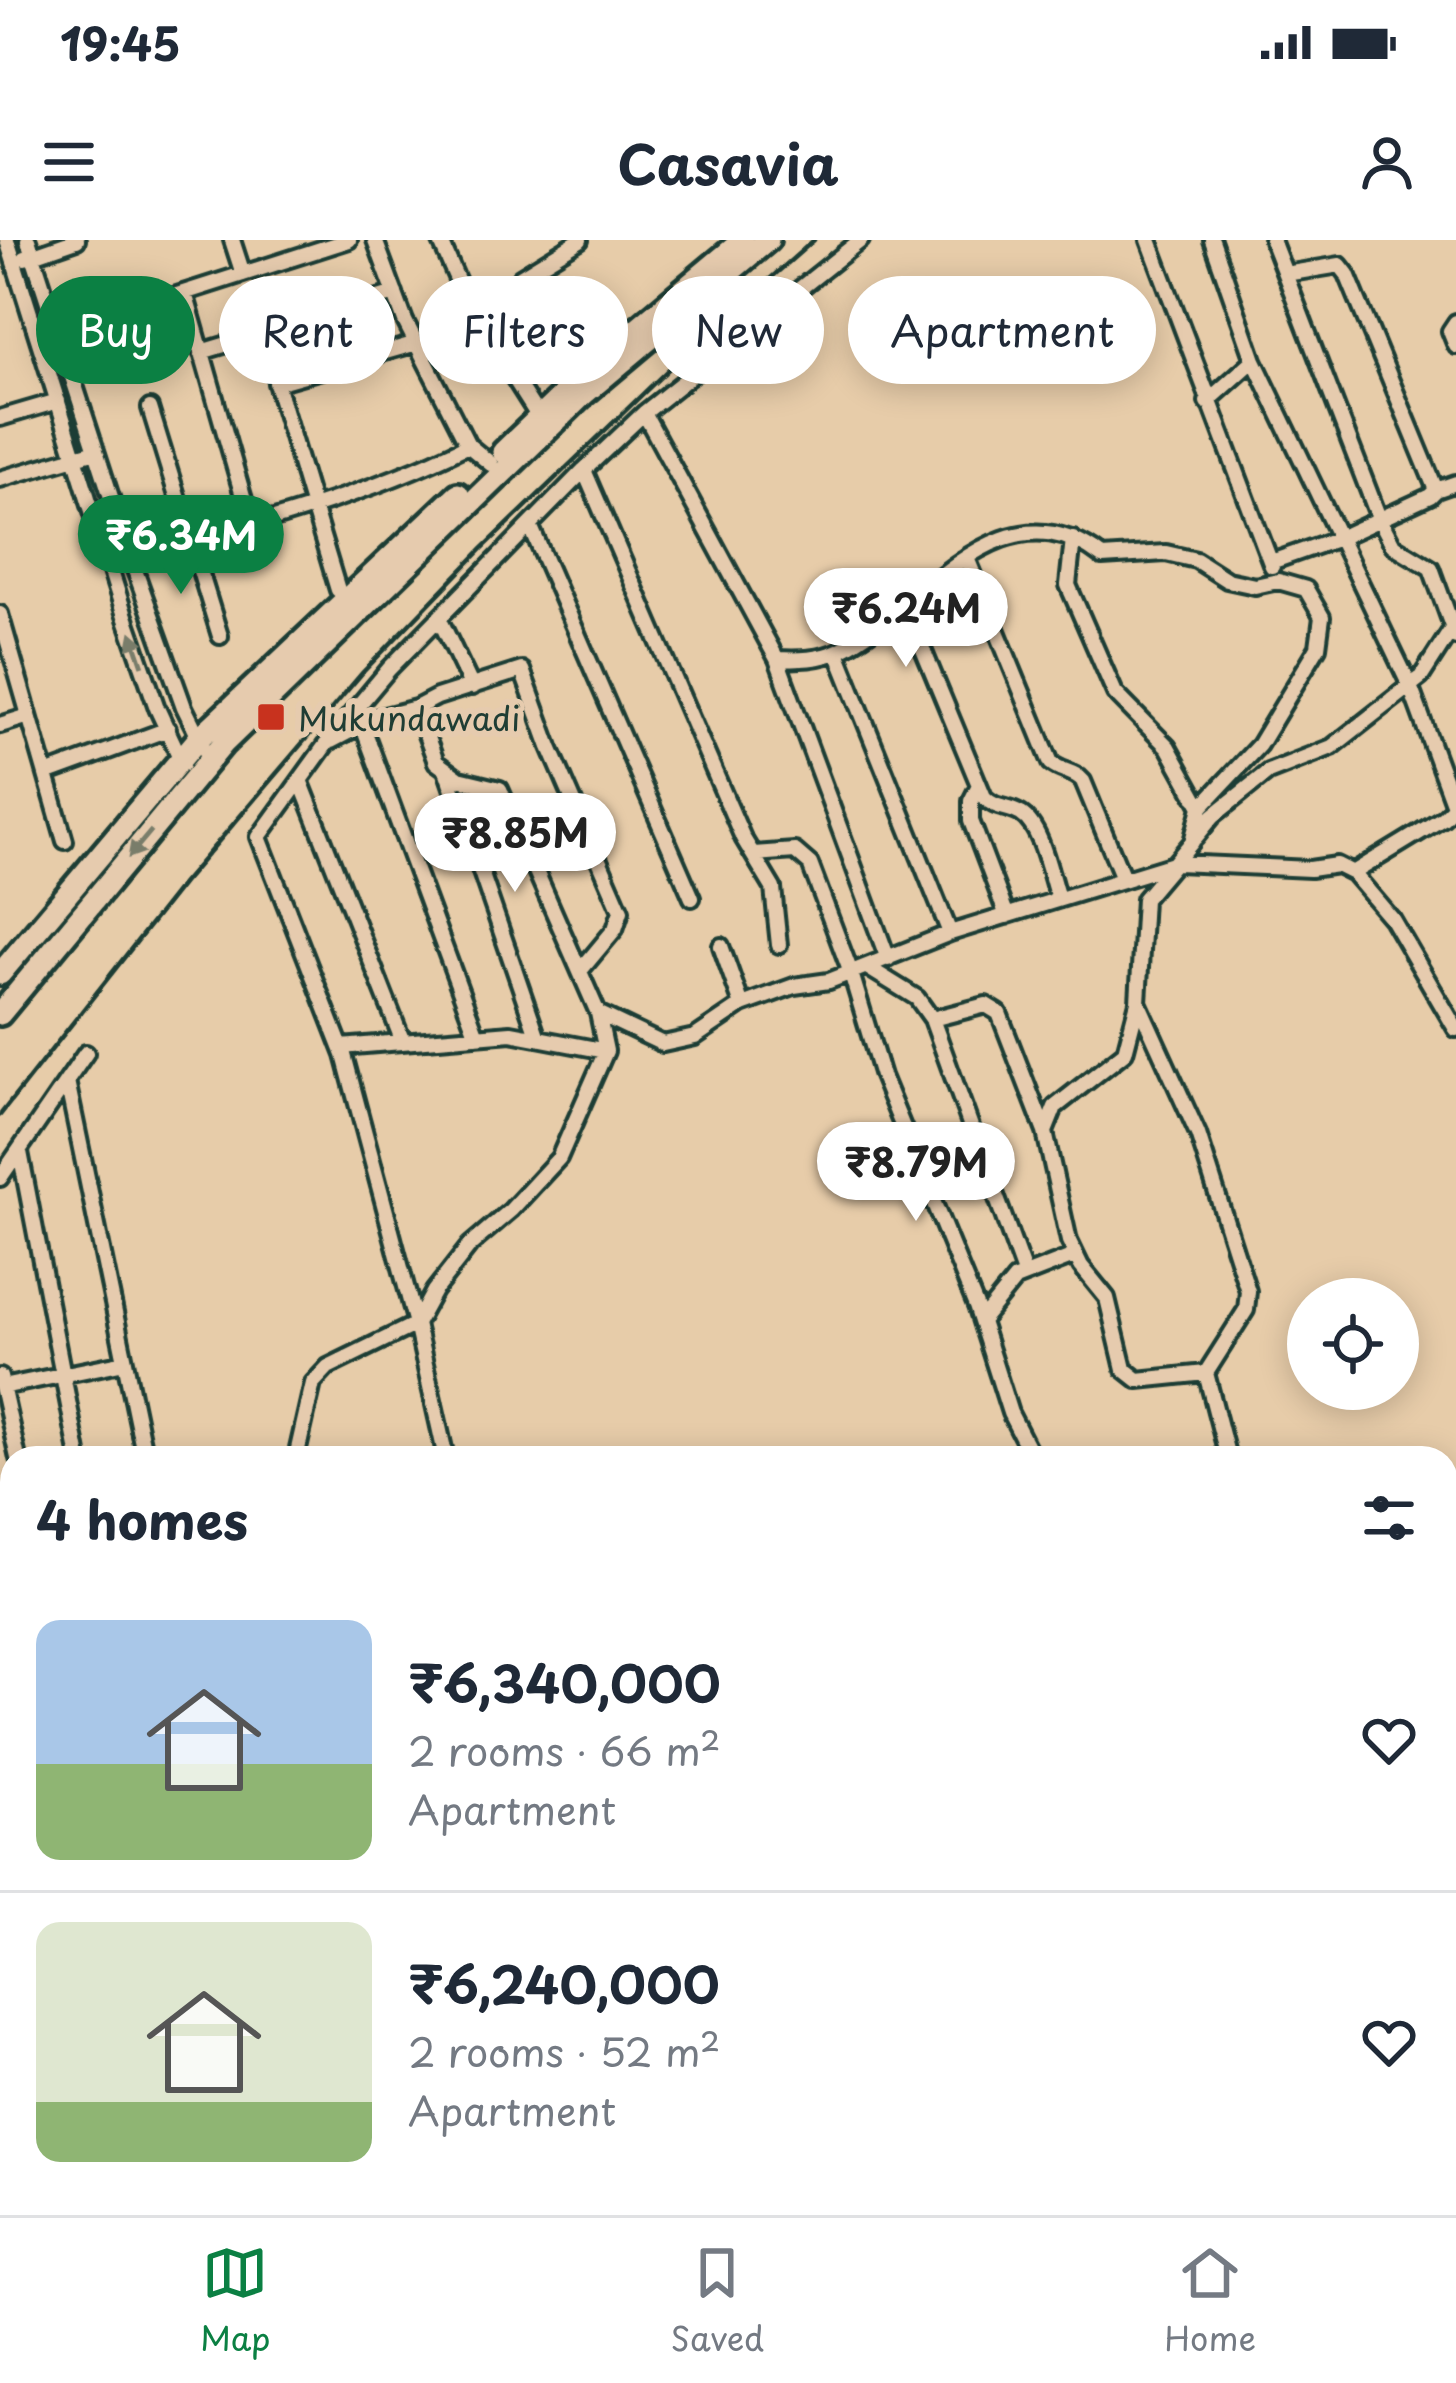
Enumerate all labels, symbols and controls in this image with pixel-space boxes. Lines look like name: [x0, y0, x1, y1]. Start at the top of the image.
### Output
text: 19:45: [60, 8, 181, 76]
text: Casavia: [617, 122, 839, 203]
icon: menu: [36, 129, 102, 195]
icon: person: [1354, 129, 1420, 195]
chip: Buy: [36, 276, 195, 384]
chip: Rent: [219, 276, 395, 384]
chip: Filters: [419, 276, 628, 384]
chip: New: [652, 276, 824, 384]
chip: Apartment: [848, 276, 1156, 384]
pin: ₹6.34M: [83, 495, 279, 597]
text: ₹6.34M: [105, 504, 257, 563]
pin: ₹6.24M: [808, 568, 1004, 670]
text: ₹6.24M: [831, 577, 981, 636]
one-way arrow: [127, 631, 145, 667]
place label: Mukundawadi: [298, 692, 521, 742]
marker: Mukundawadi: [255, 701, 287, 733]
pin: ₹8.85M: [417, 793, 613, 895]
text: ₹8.85M: [441, 802, 589, 861]
one-way arrow: [128, 829, 154, 859]
pin: ₹8.79M: [818, 1122, 1014, 1224]
text: ₹8.79M: [844, 1131, 988, 1190]
map controls: [1287, 1278, 1419, 1410]
button: locate: [1287, 1278, 1419, 1410]
text: 4 homes: [36, 1480, 248, 1557]
icon: filters: [1356, 1485, 1422, 1551]
text: ₹6,340,000: [408, 1643, 721, 1720]
icon: home: [132, 1668, 276, 1812]
icon: heart: [1356, 1707, 1422, 1773]
text: 2 rooms · 66 m²: [408, 1720, 721, 1779]
text: Apartment: [408, 1779, 616, 1838]
text: ₹6,240,000: [408, 1944, 720, 2021]
icon: home: [132, 1970, 276, 2114]
icon: heart: [1356, 2009, 1422, 2075]
text: 2 rooms · 52 m²: [408, 2021, 720, 2080]
text: Apartment: [408, 2080, 616, 2139]
tab: Map: [200, 2240, 271, 2362]
tab: Saved: [671, 2240, 764, 2362]
tab: Home: [1164, 2240, 1256, 2362]

